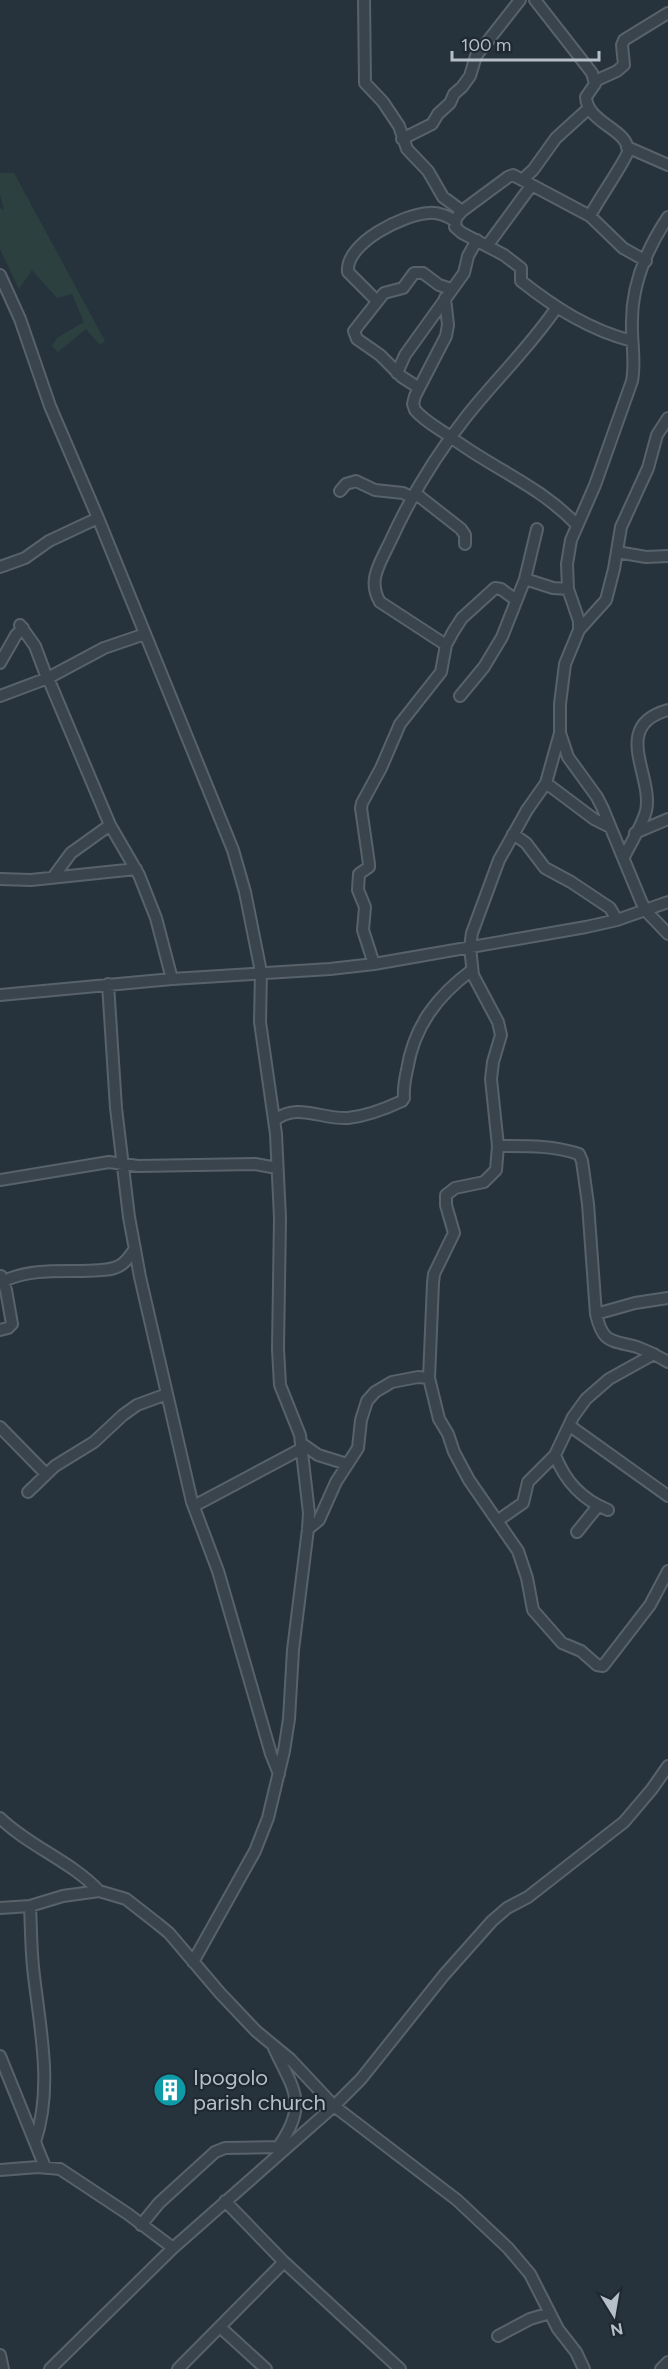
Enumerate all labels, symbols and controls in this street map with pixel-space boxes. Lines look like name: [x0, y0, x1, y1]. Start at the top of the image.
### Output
scale bar: [452, 24, 599, 62]
text: 100 m: [461, 34, 511, 56]
place label: Ipogolo parish church: [193, 2064, 326, 2116]
building icon: Ipogolo parish church: [152, 2072, 188, 2108]
north arrow: [584, 2285, 644, 2345]
text: N: [609, 2319, 625, 2340]

